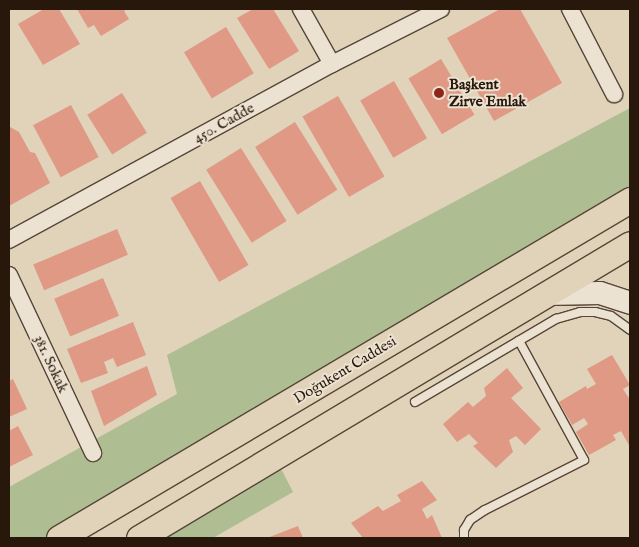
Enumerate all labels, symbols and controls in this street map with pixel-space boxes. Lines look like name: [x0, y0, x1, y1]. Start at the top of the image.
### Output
place label: Başkent Zirve Emlak: [449, 75, 526, 110]
marker: Başkent Zirve Emlak: [433, 87, 445, 99]
street label: 450. Cadde: [191, 99, 257, 147]
street label: 381. Sokak: [30, 332, 72, 396]
street label: Doğukent Caddesi: [290, 332, 400, 408]

